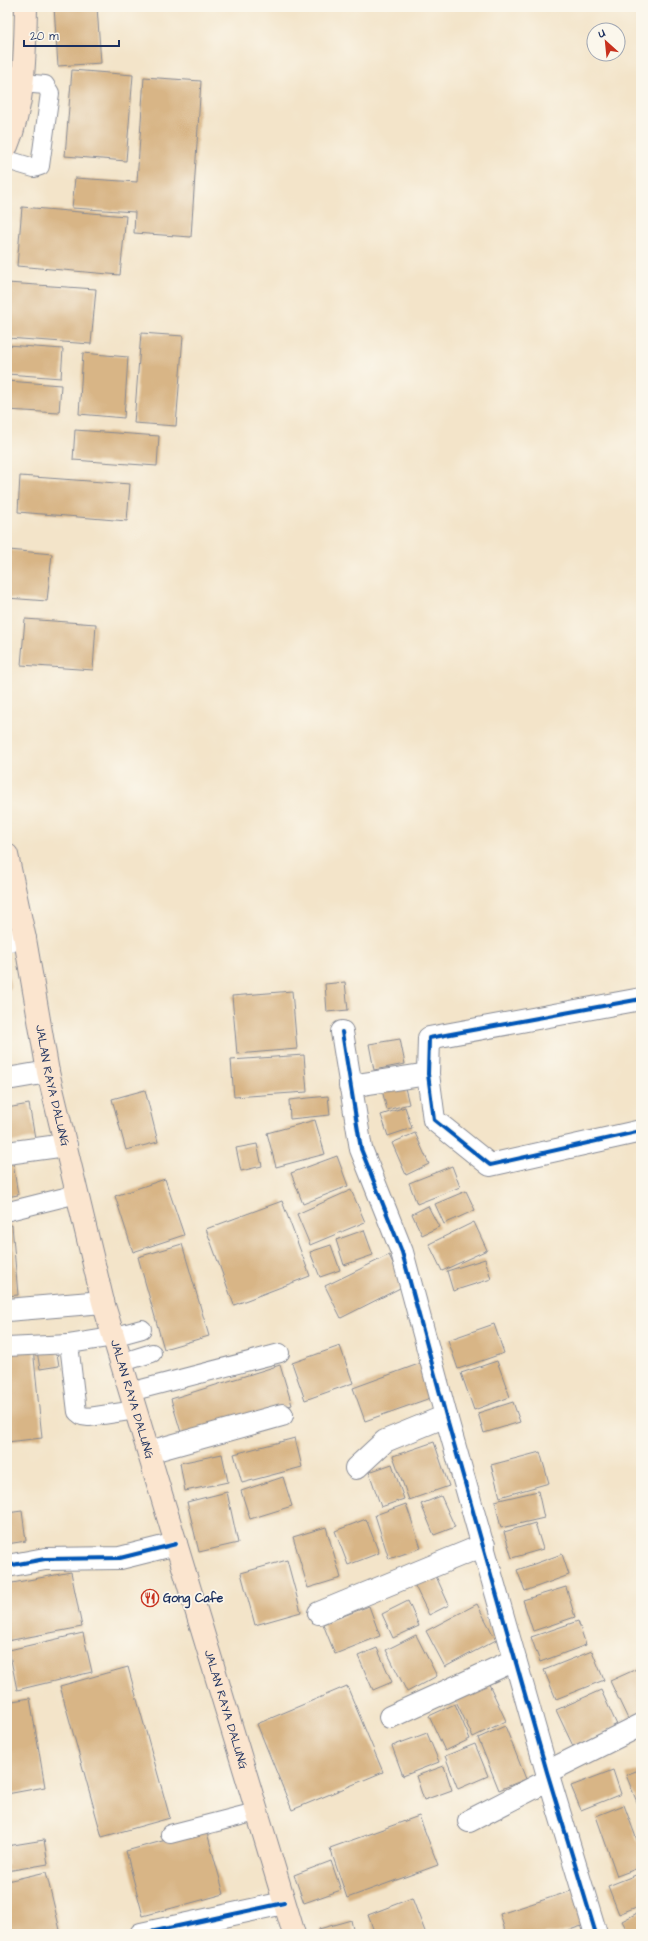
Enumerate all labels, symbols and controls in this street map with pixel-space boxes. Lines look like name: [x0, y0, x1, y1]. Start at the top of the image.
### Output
scale bar: [24, 22, 119, 48]
north arrow: [586, 22, 626, 62]
text: U: [595, 25, 608, 42]
text: 20 m: [30, 28, 59, 45]
street label: JALAN RAYA DALUNG: [31, 1023, 74, 1149]
street label: JALAN RAYA DALUNG: [106, 1338, 159, 1462]
restaurant icon: Gong Cafe: [140, 1588, 160, 1608]
place label: Gong Cafe: [163, 1590, 224, 1609]
street label: JALAN RAYA DALUNG: [200, 1648, 252, 1772]

